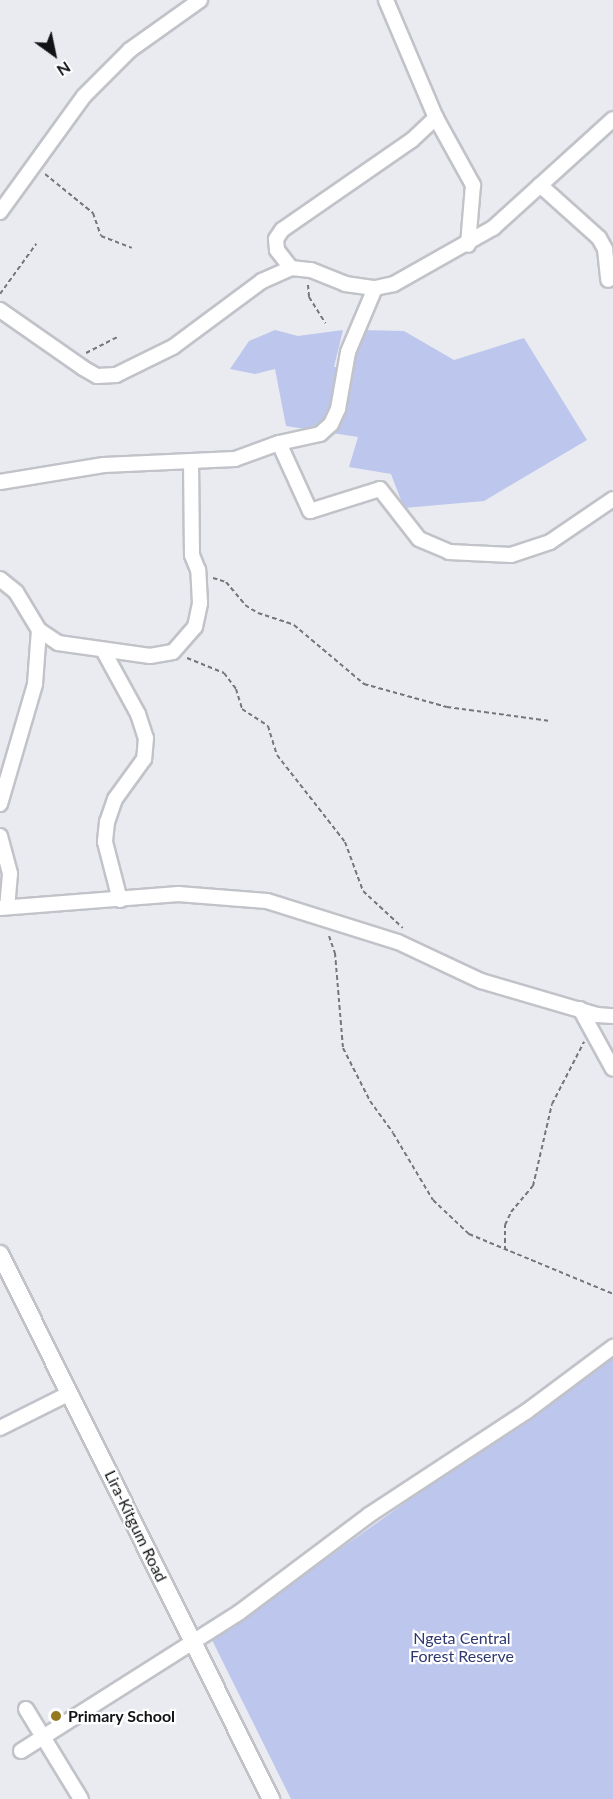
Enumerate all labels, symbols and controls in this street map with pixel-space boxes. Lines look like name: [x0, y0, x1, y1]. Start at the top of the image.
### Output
north arrow: [24, 24, 84, 84]
text: N: [54, 58, 74, 81]
street label: Lira-Kitgum Road: [101, 1467, 171, 1585]
park label: Ngeta Central Forest Reserve: [410, 1628, 514, 1666]
place label: Primary School: [68, 1706, 175, 1726]
marker: Primary School: [49, 1709, 63, 1723]

